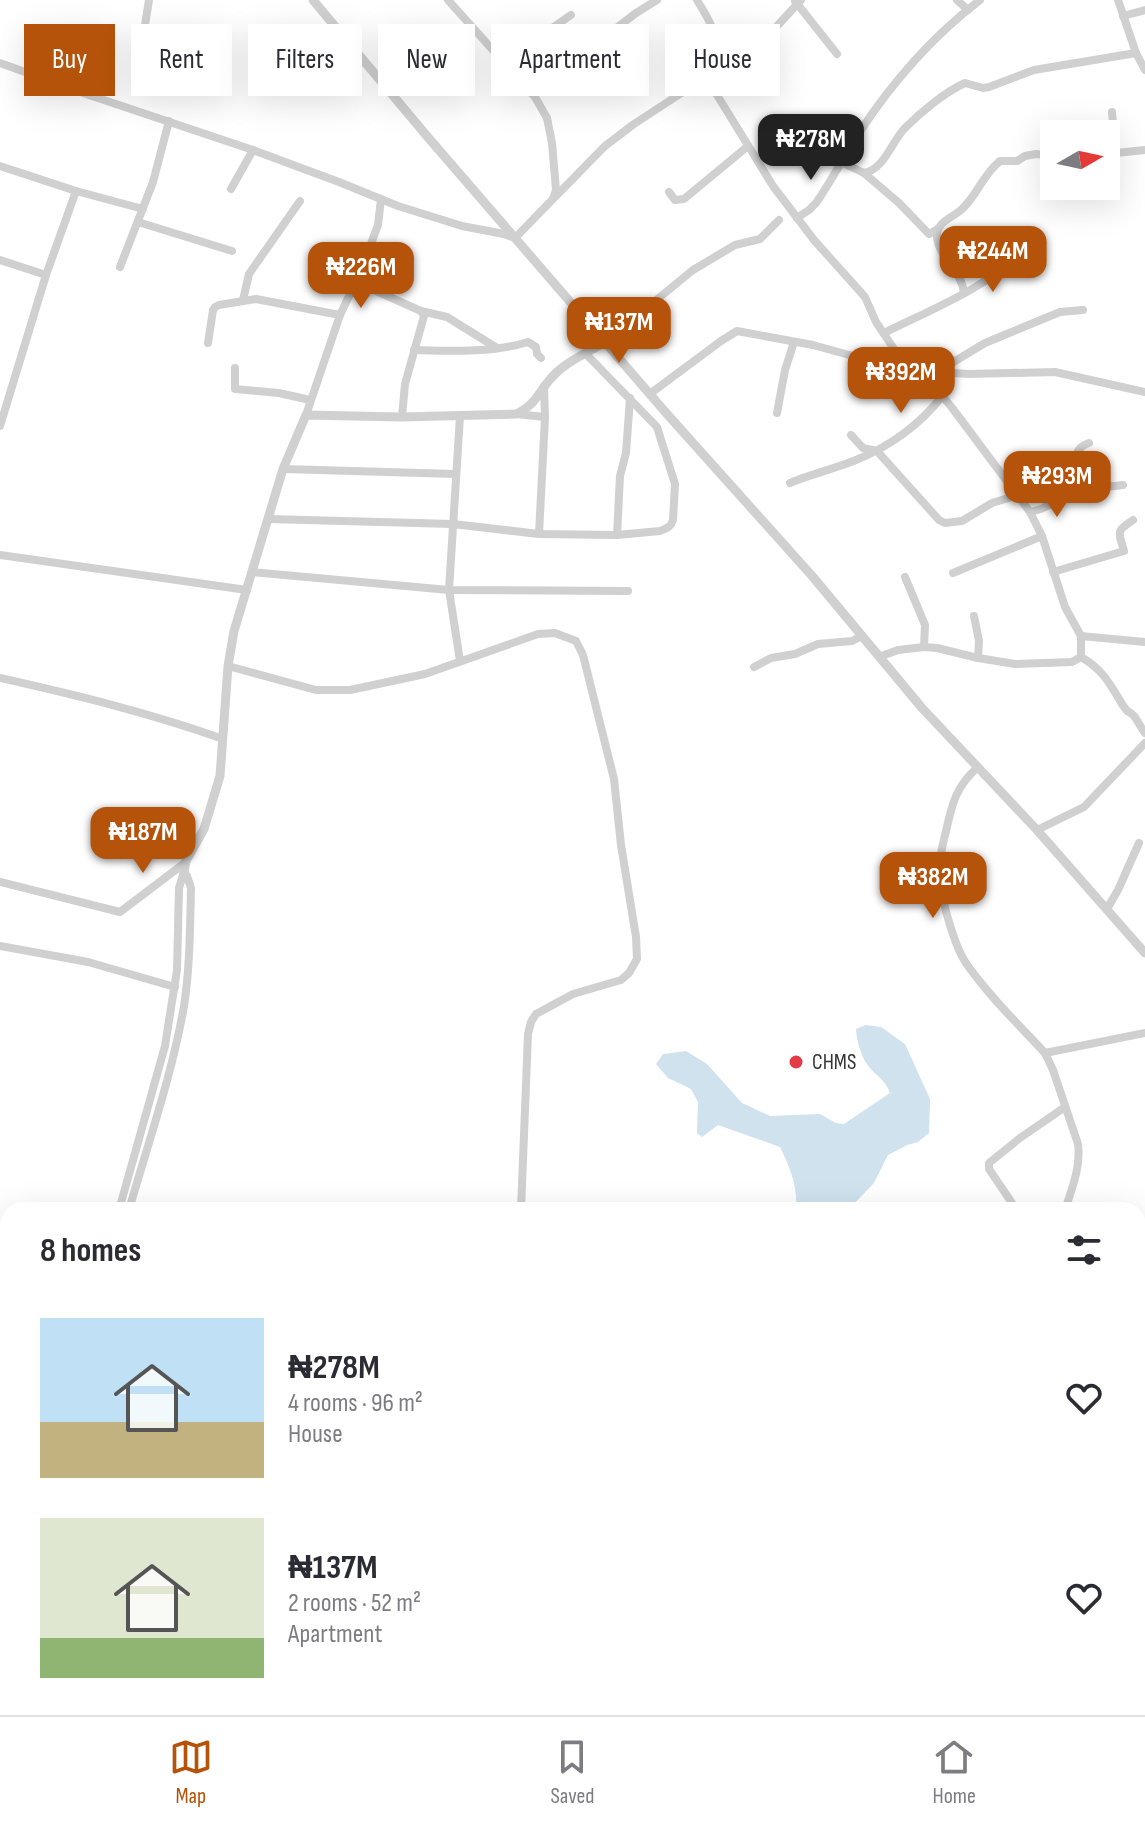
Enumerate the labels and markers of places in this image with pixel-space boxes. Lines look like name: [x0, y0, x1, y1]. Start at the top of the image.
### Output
pin: ₦278M: [755, 114, 867, 182]
pin: ₦244M: [937, 226, 1049, 294]
pin: ₦226M: [305, 242, 417, 310]
pin: ₦137M: [563, 297, 675, 365]
pin: ₦392M: [845, 347, 957, 415]
pin: ₦293M: [1001, 451, 1113, 519]
pin: ₦187M: [87, 807, 199, 875]
pin: ₦382M: [877, 852, 989, 920]
place label: CHMS: [812, 1049, 856, 1076]
marker: CHMS: [787, 1053, 805, 1071]

